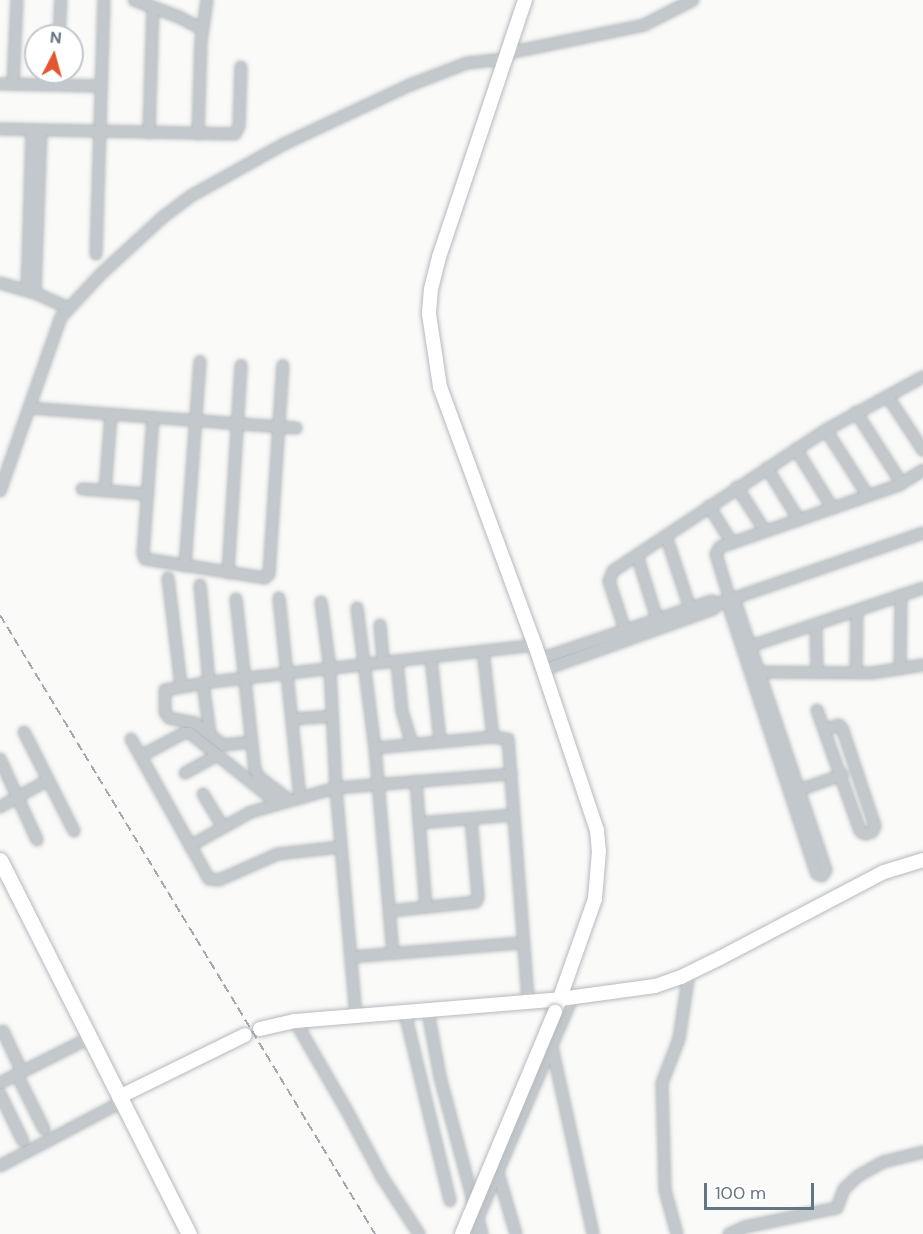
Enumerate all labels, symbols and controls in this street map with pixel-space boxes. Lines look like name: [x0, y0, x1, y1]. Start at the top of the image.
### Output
north arrow: [24, 24, 84, 84]
text: N: [49, 27, 63, 49]
scale bar: [707, 1171, 816, 1209]
text: 100 m: [715, 1181, 766, 1205]

